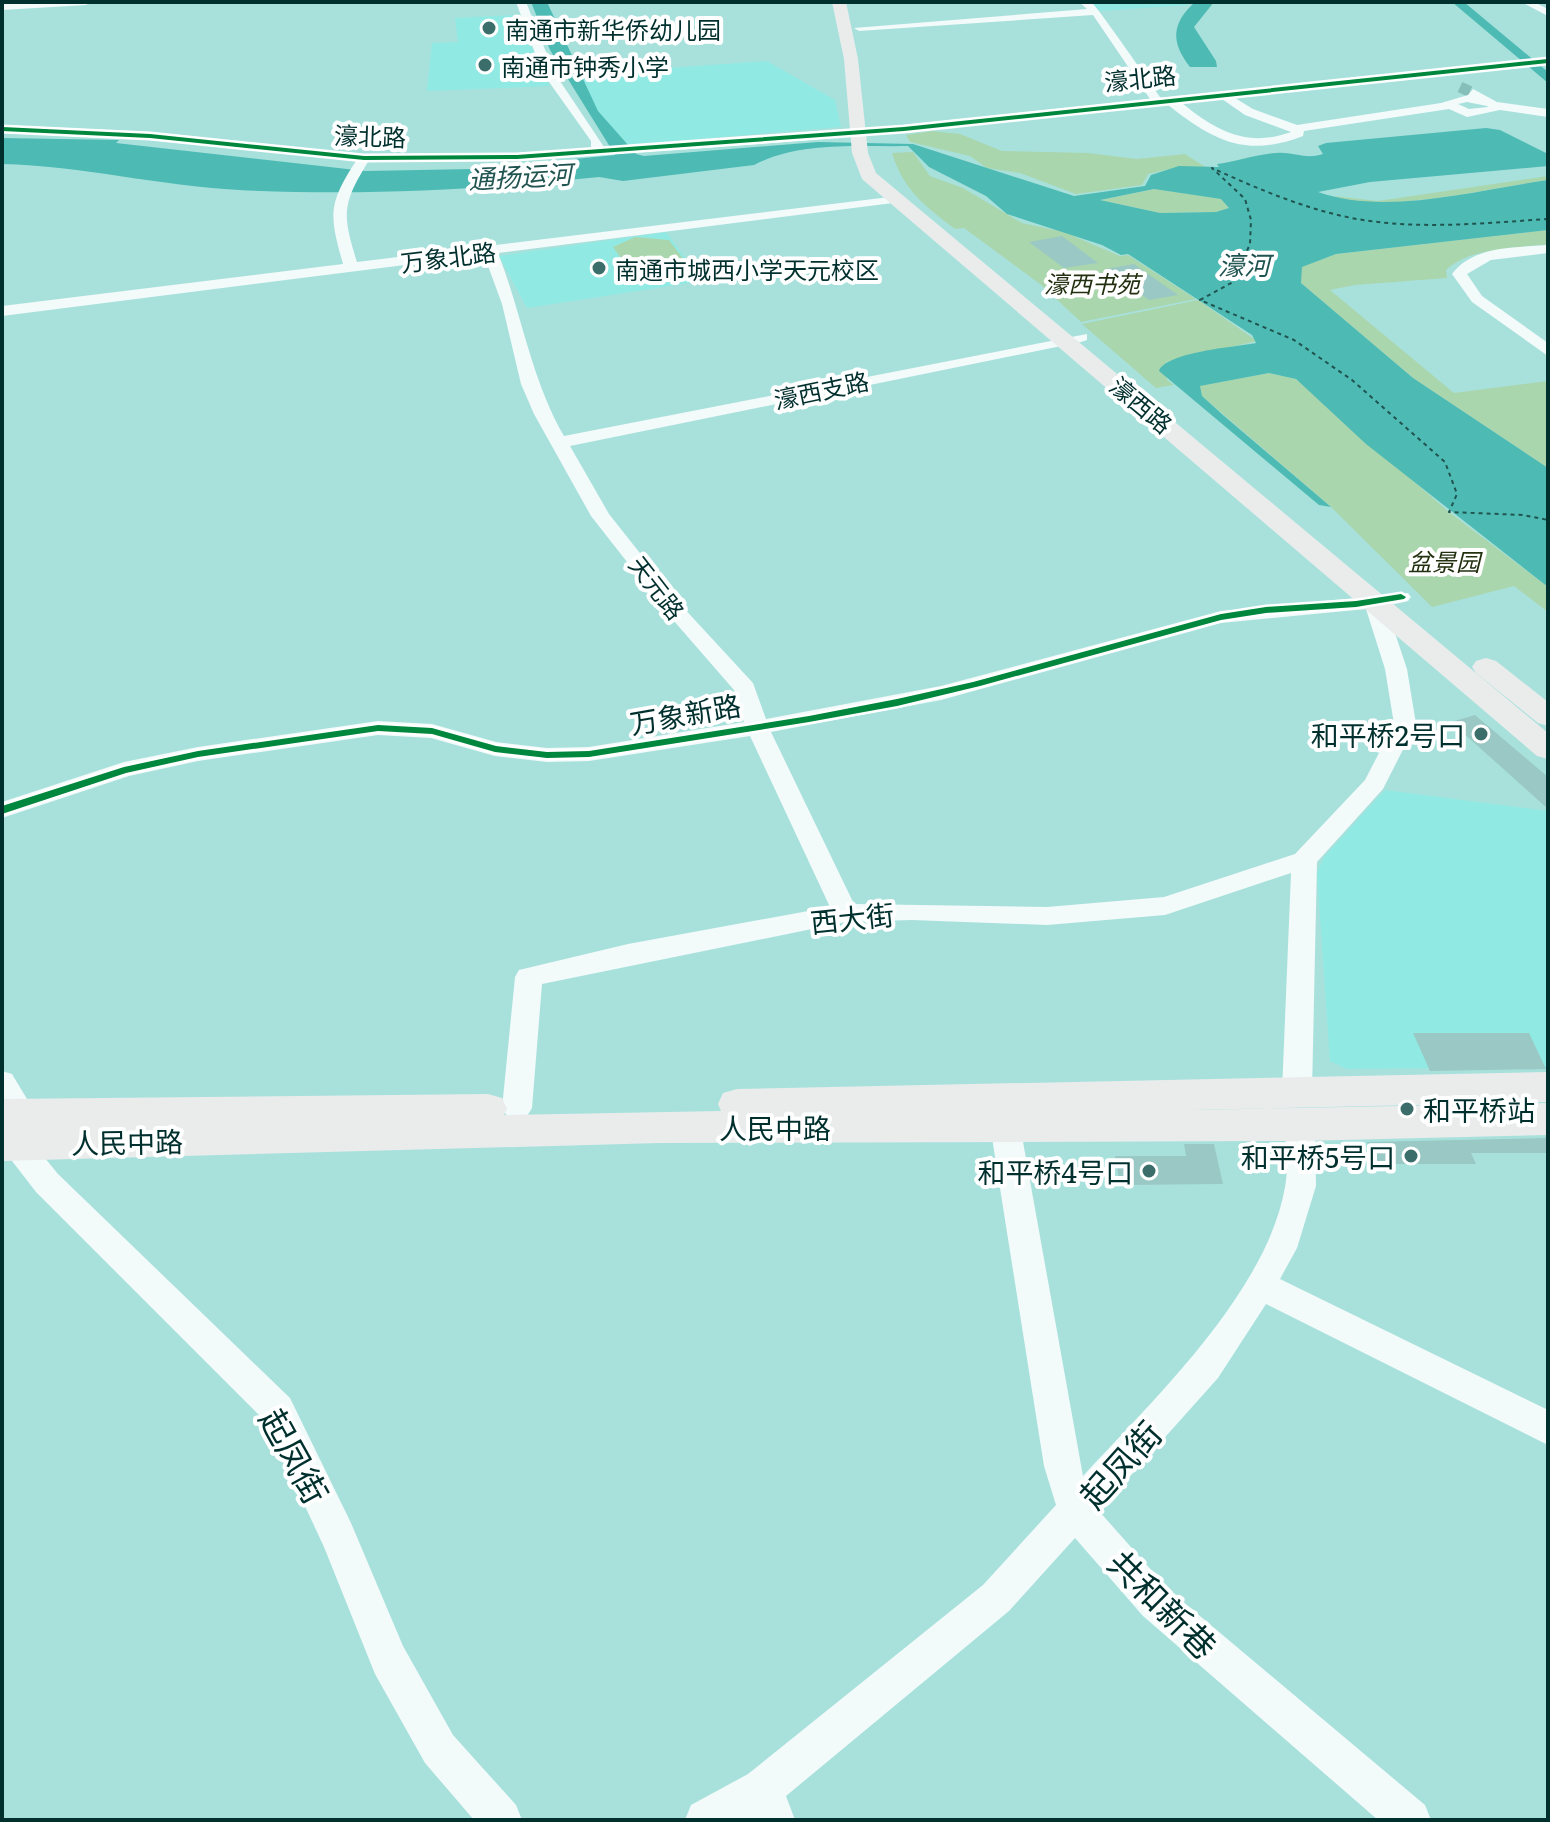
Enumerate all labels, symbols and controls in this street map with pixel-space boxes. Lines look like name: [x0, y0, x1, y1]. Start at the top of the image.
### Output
place label: 南通市新华侨幼儿园: [505, 11, 721, 46]
marker: 南通市新华侨幼儿园: [480, 19, 498, 37]
place label: 南通市钟秀小学: [501, 48, 669, 83]
marker: 南通市钟秀小学: [476, 56, 494, 74]
street label: 濠北路: [1102, 56, 1178, 98]
street label: 濠北路: [333, 116, 407, 154]
water label: 通扬运河: [467, 153, 578, 197]
street label: 万象北路: [398, 233, 498, 279]
water label: 濠河: [1218, 244, 1275, 283]
place label: 南通市城西小学天元校区: [615, 251, 879, 286]
marker: 南通市城西小学天元校区: [590, 259, 608, 277]
park label: 濠西书苑: [1044, 265, 1144, 300]
street label: 濠西支路: [770, 362, 872, 416]
street label: 濠西路: [1103, 367, 1181, 441]
park label: 盆景园: [1408, 543, 1483, 578]
street label: 天元路: [622, 548, 694, 626]
street label: 万象新路: [626, 683, 744, 743]
place label: 和平桥2号口: [1311, 713, 1465, 755]
marker: 和平桥2号口: [1472, 725, 1490, 743]
street label: 西大街: [808, 892, 896, 942]
place label: 和平桥站: [1423, 1088, 1535, 1130]
marker: 和平桥站: [1398, 1100, 1416, 1118]
street label: 人民中路: [719, 1106, 831, 1148]
street label: 人民中路: [71, 1119, 183, 1163]
place label: 和平桥5号口: [1241, 1135, 1395, 1177]
marker: 和平桥5号口: [1402, 1147, 1420, 1165]
place label: 和平桥4号口: [978, 1150, 1133, 1192]
marker: 和平桥4号口: [1140, 1162, 1158, 1180]
street label: 起凤街: [249, 1398, 343, 1512]
street label: 起凤街: [1066, 1408, 1172, 1518]
street label: 共和新巷: [1098, 1537, 1230, 1669]

